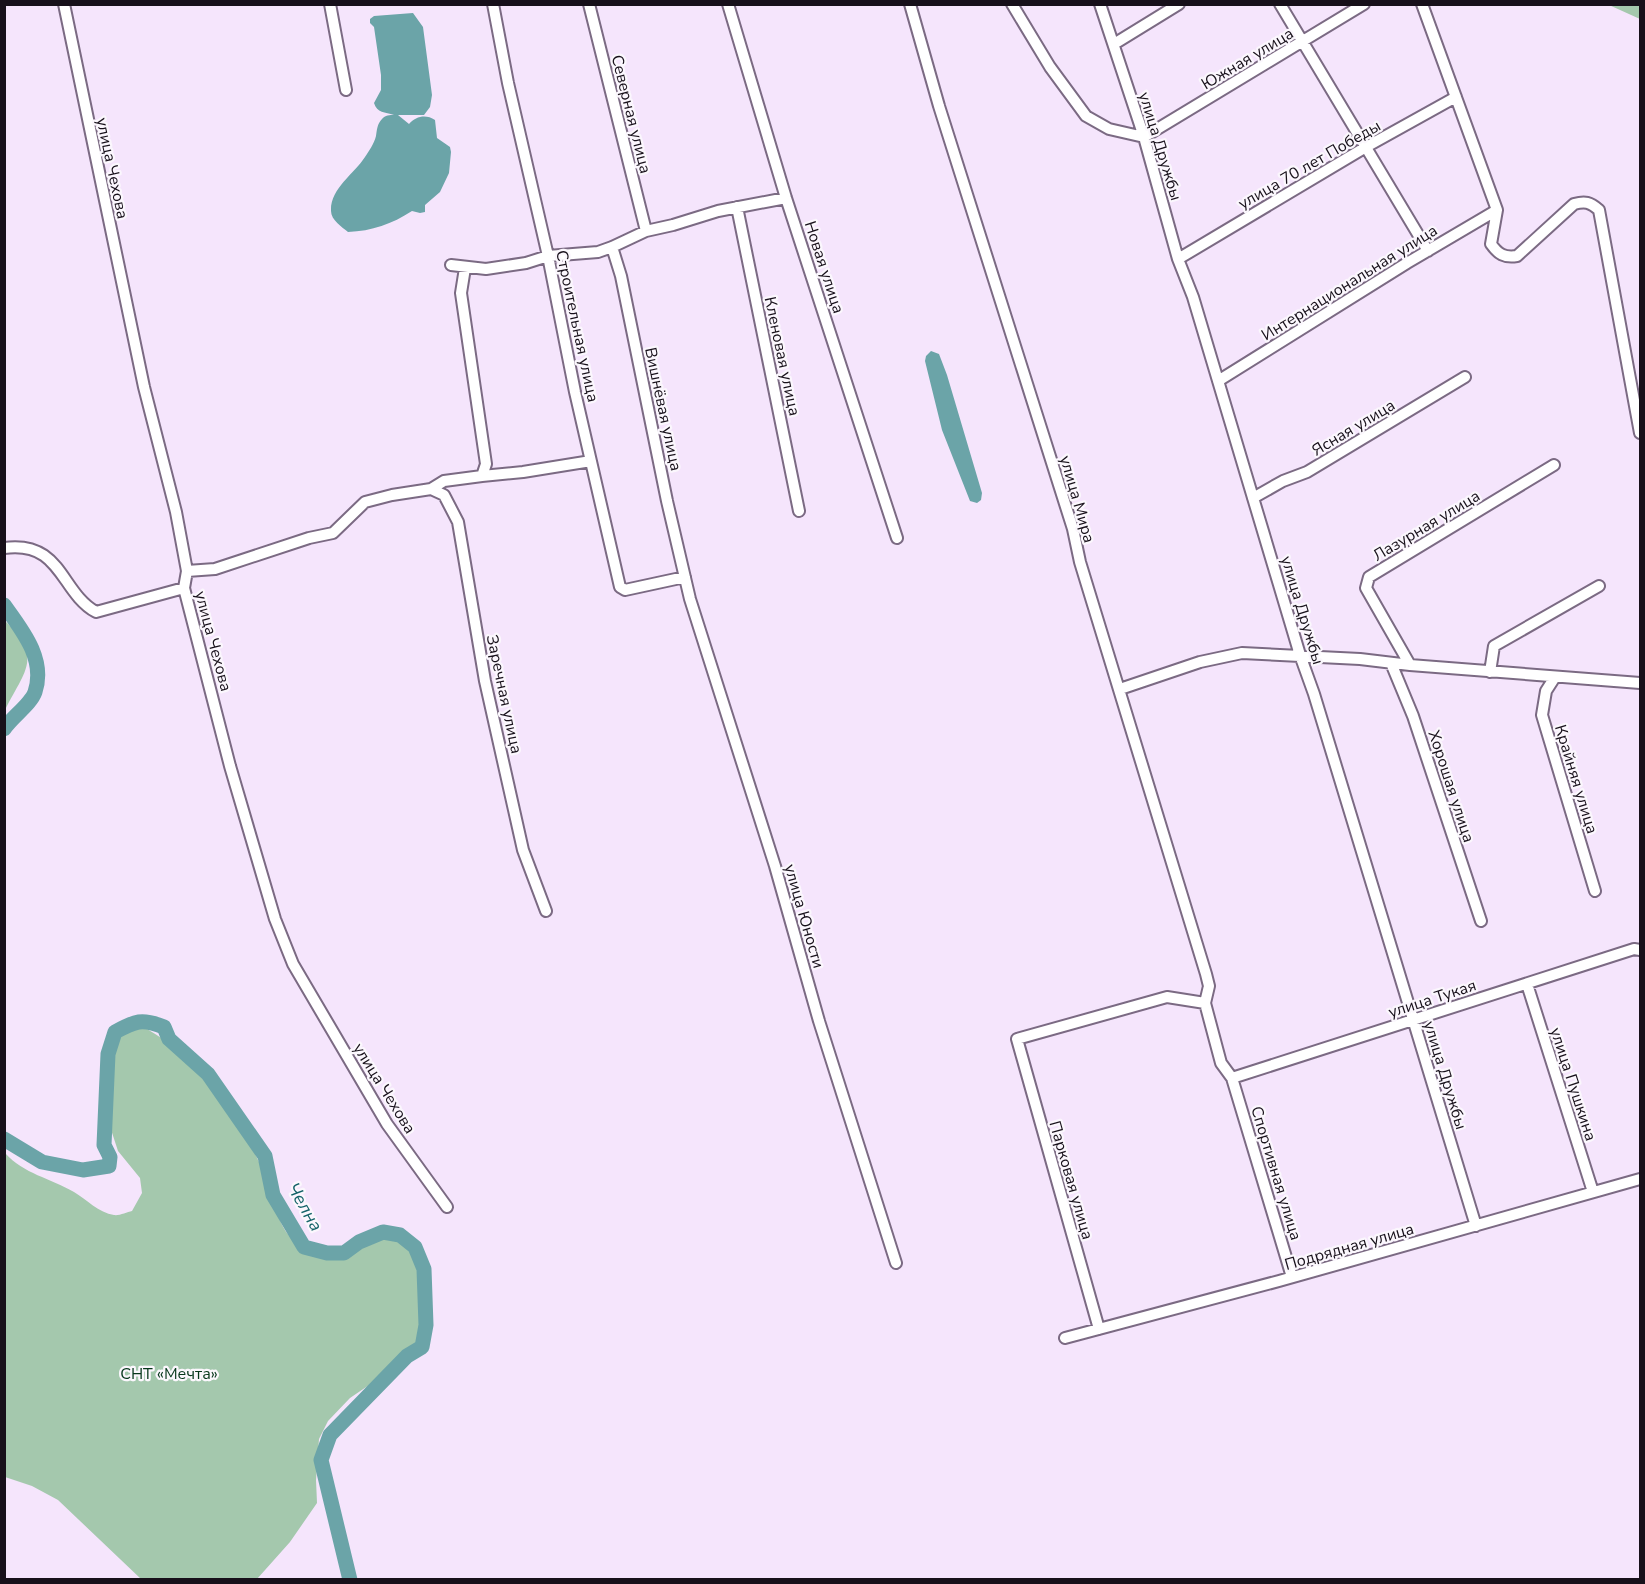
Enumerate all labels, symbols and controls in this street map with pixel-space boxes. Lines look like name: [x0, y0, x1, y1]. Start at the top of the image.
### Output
street label: Южная улица: [1197, 23, 1298, 95]
street label: Северная улица: [606, 53, 656, 176]
street label: улица Дружбы: [1133, 89, 1187, 203]
street label: улица 70 лет Победы: [1234, 115, 1385, 215]
street label: улица Чехова: [91, 116, 133, 221]
street label: Новая улица: [799, 218, 849, 316]
street label: Интернациональная улица: [1257, 220, 1442, 346]
street label: Строительная улица: [550, 248, 604, 404]
street label: Кленовая улица: [759, 295, 805, 418]
street label: Вишнёвая улица: [639, 345, 687, 473]
street label: Ясная улица: [1308, 394, 1399, 461]
street label: улица Мира: [1054, 453, 1100, 546]
street label: Лазурная улица: [1369, 485, 1484, 567]
street label: улица Дружбы: [1275, 553, 1329, 667]
street label: улица Чехова: [189, 589, 237, 694]
street label: Заречная улица: [481, 633, 527, 756]
street label: Крайняя улица: [1549, 722, 1603, 837]
street label: Хорошая улица: [1423, 727, 1480, 845]
street label: улица Юности: [779, 862, 829, 971]
street label: улица Тукая: [1386, 974, 1479, 1024]
street label: улица Дружбы: [1418, 1018, 1472, 1132]
street label: улица Пушкина: [1544, 1025, 1602, 1144]
street label: улица Чехова: [348, 1039, 421, 1138]
street label: Спортивная улица: [1245, 1104, 1307, 1243]
street label: Парковая улица: [1044, 1118, 1098, 1242]
water label: Челна: [281, 1178, 329, 1236]
street label: Подрядная улица: [1282, 1218, 1417, 1276]
park label: СНТ «Мечта»: [120, 1363, 218, 1385]

